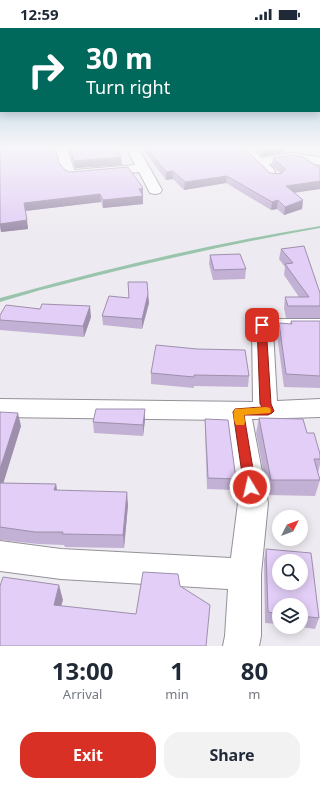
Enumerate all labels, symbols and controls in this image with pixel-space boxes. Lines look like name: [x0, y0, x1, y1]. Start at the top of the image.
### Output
text: 12:59: [20, 4, 59, 24]
text: 30 m: [86, 39, 153, 77]
icon: right: [20, 44, 72, 96]
text: Turn right: [86, 75, 170, 99]
pin: [245, 308, 279, 342]
icon: arrive: [251, 314, 273, 336]
position arrow: [229, 466, 271, 508]
north arrow: [272, 510, 308, 546]
map controls: [272, 510, 308, 634]
button: search: [272, 554, 308, 590]
button: layers: [272, 598, 308, 634]
text: 13:00: [52, 654, 113, 687]
text: 1: [170, 654, 184, 687]
text: 80: [241, 654, 268, 687]
text: Arrival: [63, 685, 102, 703]
text: min: [165, 685, 189, 703]
text: m: [248, 685, 261, 703]
button: Exit: [20, 732, 156, 778]
button: Share: [164, 732, 300, 778]

